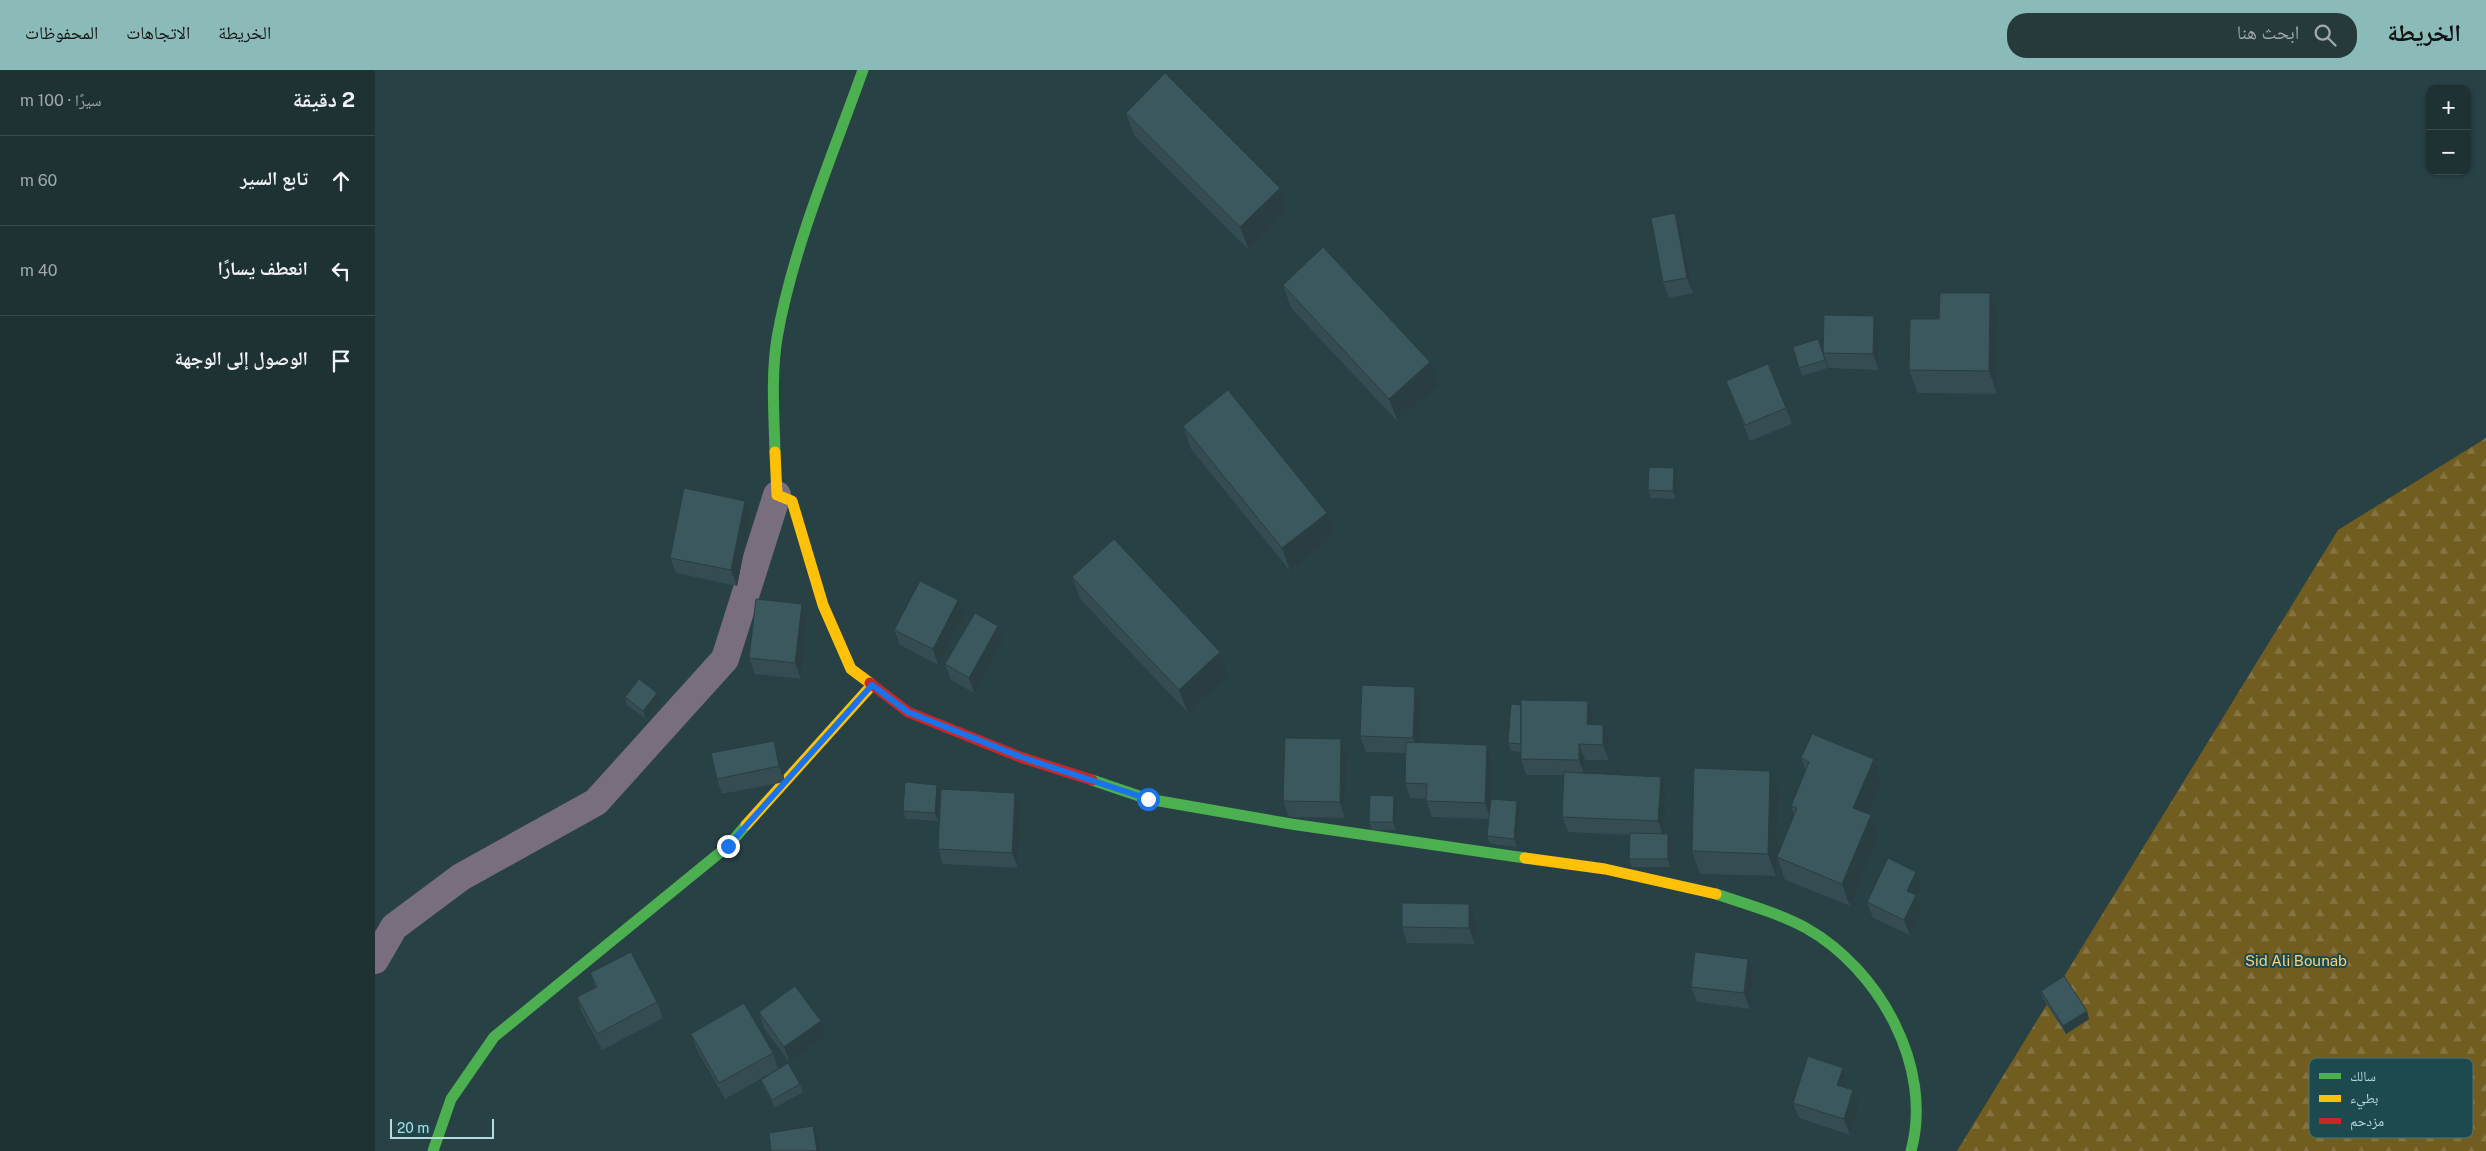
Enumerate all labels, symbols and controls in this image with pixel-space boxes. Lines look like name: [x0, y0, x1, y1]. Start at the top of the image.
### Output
search box: [2007, 13, 2357, 58]
text: الخريطة: [2387, 18, 2461, 46]
text: ابحث هنا: [2237, 21, 2299, 43]
icon: search: [2311, 21, 2339, 49]
text: المحفوظات: [25, 22, 98, 43]
text: الاتجاهات: [126, 22, 190, 43]
text: الخريطة: [218, 22, 271, 43]
map controls: [2426, 85, 2471, 175]
button: +: [2426, 85, 2471, 130]
text: 2 دقيقة: [293, 87, 355, 112]
text: سيرًا · 100 m: [20, 91, 102, 110]
button: −: [2426, 130, 2471, 175]
text: تابع السير: [240, 167, 308, 189]
icon: ahead: [327, 167, 355, 195]
text: 60 m: [20, 171, 57, 190]
text: انعطف يسارًا: [218, 257, 308, 279]
icon: left: [327, 257, 355, 285]
text: 40 m: [20, 261, 58, 280]
text: الوصول إلى الوجهة: [174, 347, 308, 369]
icon: arrive: [327, 347, 355, 375]
route start: [1137, 788, 1160, 811]
route end: [717, 835, 740, 858]
park label: Sid Ali Bounab: [2245, 952, 2347, 969]
legend: [2309, 1058, 2473, 1138]
text: سالك: [2350, 1068, 2376, 1084]
text: بطيء: [2350, 1090, 2379, 1110]
text: مزدحم: [2350, 1113, 2384, 1131]
scale bar: [390, 1116, 494, 1139]
text: 20 m: [397, 1120, 429, 1136]

